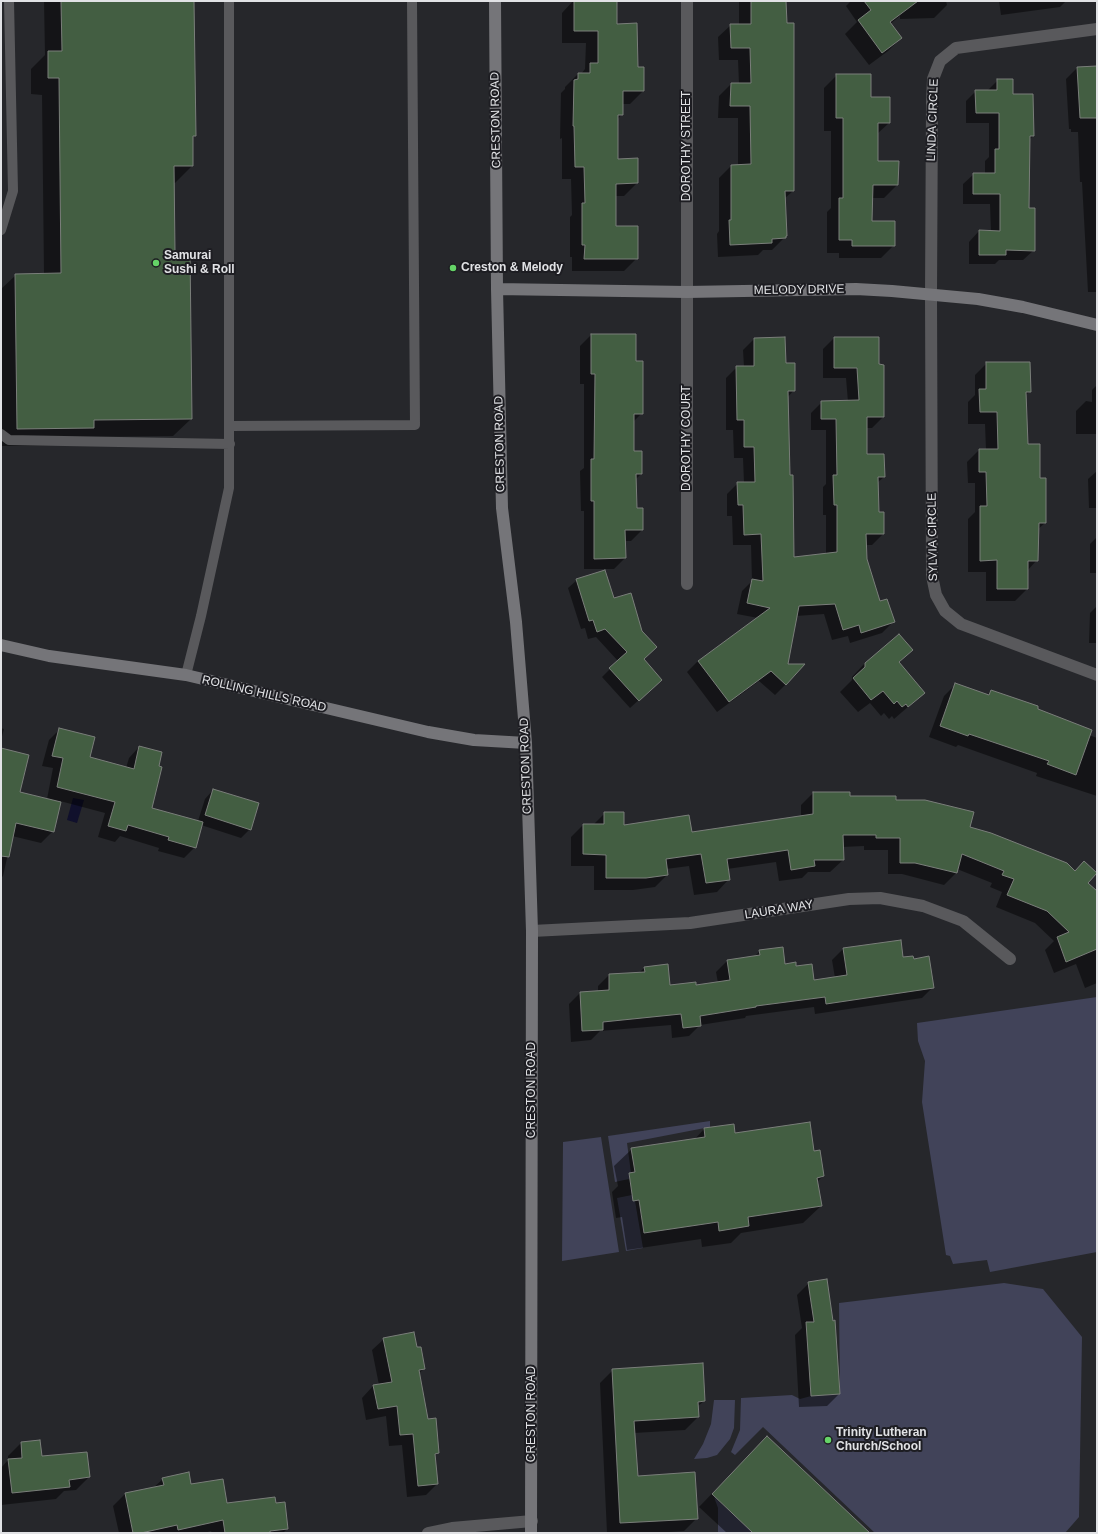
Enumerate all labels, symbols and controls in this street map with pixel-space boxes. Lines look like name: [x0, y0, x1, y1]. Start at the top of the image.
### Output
street label: CRESTON ROAD: [488, 72, 504, 168]
street label: LINDA CIRCLE: [924, 78, 942, 162]
street label: DOROTHY STREET: [680, 91, 694, 201]
place label: Samurai Sushi & Roll: [164, 249, 235, 277]
marker: Samurai Sushi & Roll: [151, 258, 161, 268]
place label: Creston & Melody: [461, 261, 563, 275]
marker: Creston & Melody: [448, 263, 458, 273]
street label: MELODY DRIVE: [754, 282, 844, 298]
street label: DOROTHY COURT: [680, 385, 694, 491]
street label: CRESTON ROAD: [492, 396, 508, 492]
street label: SYLVIA CIRCLE: [925, 493, 941, 581]
street label: ROLLING HILLS ROAD: [200, 673, 328, 715]
street label: CRESTON ROAD: [517, 718, 535, 814]
street label: LAURA WAY: [744, 897, 814, 923]
street label: CRESTON ROAD: [525, 1042, 539, 1138]
street label: CRESTON ROAD: [525, 1366, 539, 1462]
place label: Trinity Lutheran Church/School: [836, 1426, 927, 1454]
marker: Trinity Lutheran Church/School: [823, 1435, 833, 1445]

